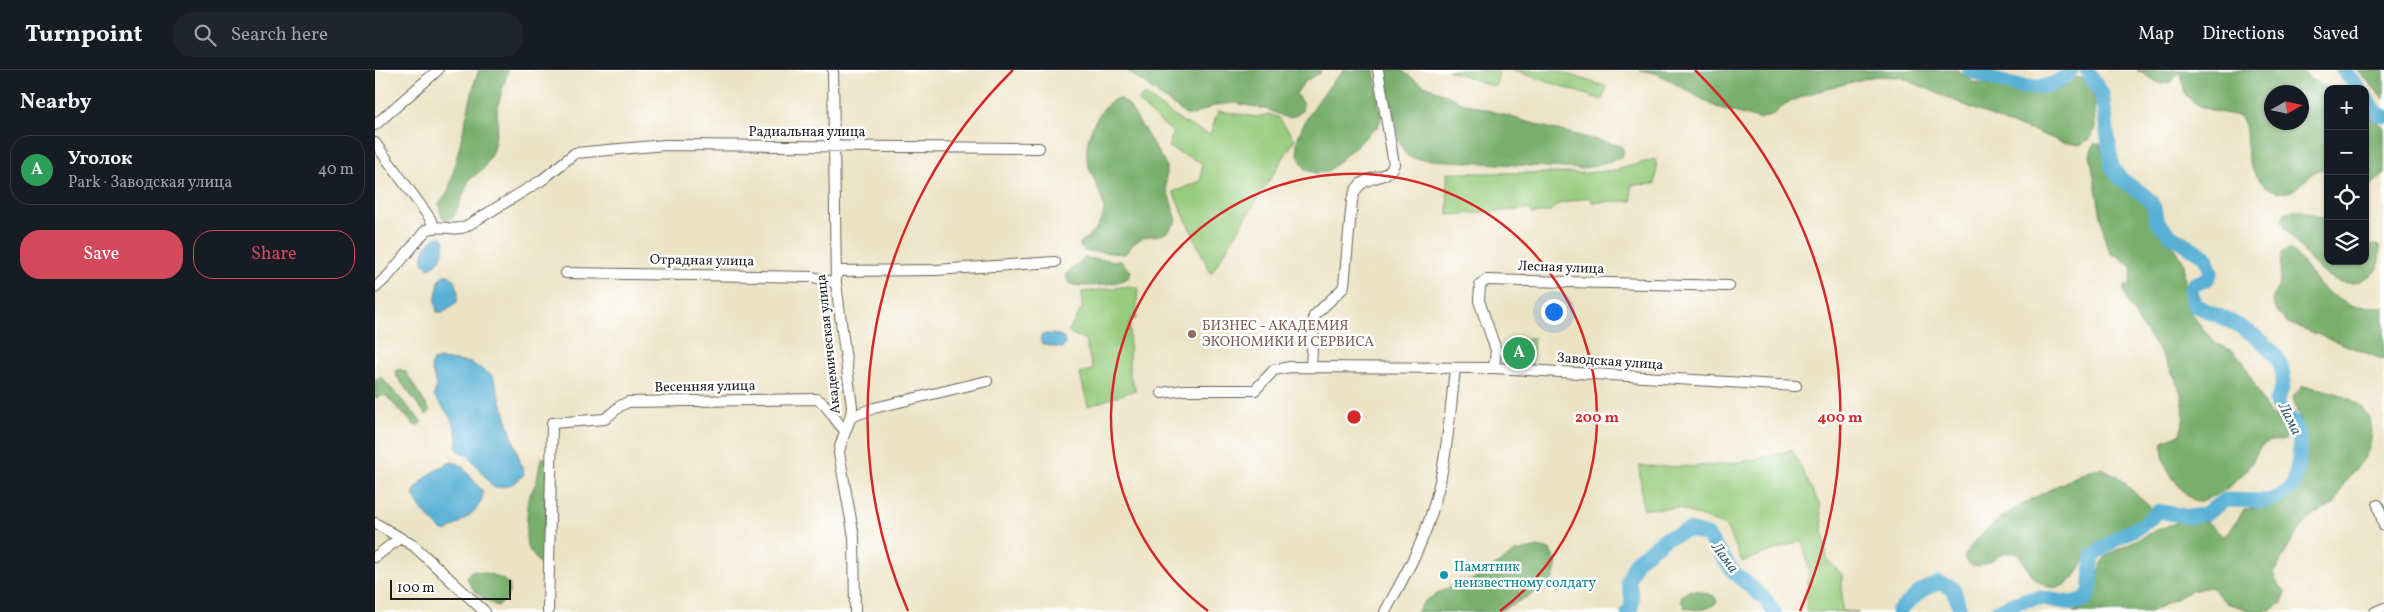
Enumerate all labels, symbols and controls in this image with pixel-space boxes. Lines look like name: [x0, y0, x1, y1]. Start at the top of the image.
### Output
search box: [173, 12, 523, 57]
text: Turnpoint: [25, 18, 143, 52]
icon: search: [191, 21, 219, 49]
text: Search here: [231, 22, 328, 48]
text: Map: [2138, 22, 2174, 47]
text: Directions: [2202, 22, 2285, 47]
text: Saved: [2313, 22, 2359, 47]
north arrow: [2264, 85, 2309, 130]
map controls: [2324, 85, 2369, 265]
button: +: [2324, 85, 2369, 130]
text: Nearby: [20, 88, 91, 117]
street label: Радиальная улица: [748, 123, 866, 142]
button: −: [2324, 130, 2369, 175]
text: Уголок: [68, 146, 132, 172]
text: A: [31, 159, 43, 181]
text: 40 m: [318, 159, 354, 181]
text: Park · Заводская улица: [68, 172, 232, 194]
button: locate: [2324, 175, 2369, 220]
button: layers: [2324, 220, 2369, 265]
button: Save: [20, 230, 183, 279]
button: Share: [193, 230, 355, 279]
street label: Отрадная улица: [650, 251, 754, 271]
street label: Лесная улица: [1517, 257, 1605, 279]
street label: Академическая улица: [812, 273, 846, 415]
your location: [1541, 299, 1567, 325]
place label: БИЗНЕС - АКАДЕМИЯ ЭКОНОМИКИ И СЕРВИСА: [1202, 317, 1374, 352]
marker: БИЗНЕС - АКАДЕМИЯ ЭКОНОМИКИ И СЕРВИСА: [1186, 328, 1198, 340]
pin: A: [1503, 334, 1535, 372]
street label: Заводская улица: [1556, 349, 1664, 375]
street label: Весенняя улица: [654, 377, 756, 397]
water label: Лама: [2271, 398, 2306, 439]
centre of rings: [1345, 408, 1363, 426]
text: 200 m: [1575, 408, 1619, 429]
text: 400 m: [1818, 408, 1863, 429]
water label: Лама: [1705, 537, 1743, 578]
place label: Памятник неизвестному солдату: [1454, 558, 1596, 593]
marker: Памятник неизвестному солдату: [1438, 569, 1450, 581]
scale bar: [390, 577, 511, 600]
text: 100 m: [397, 579, 435, 598]

